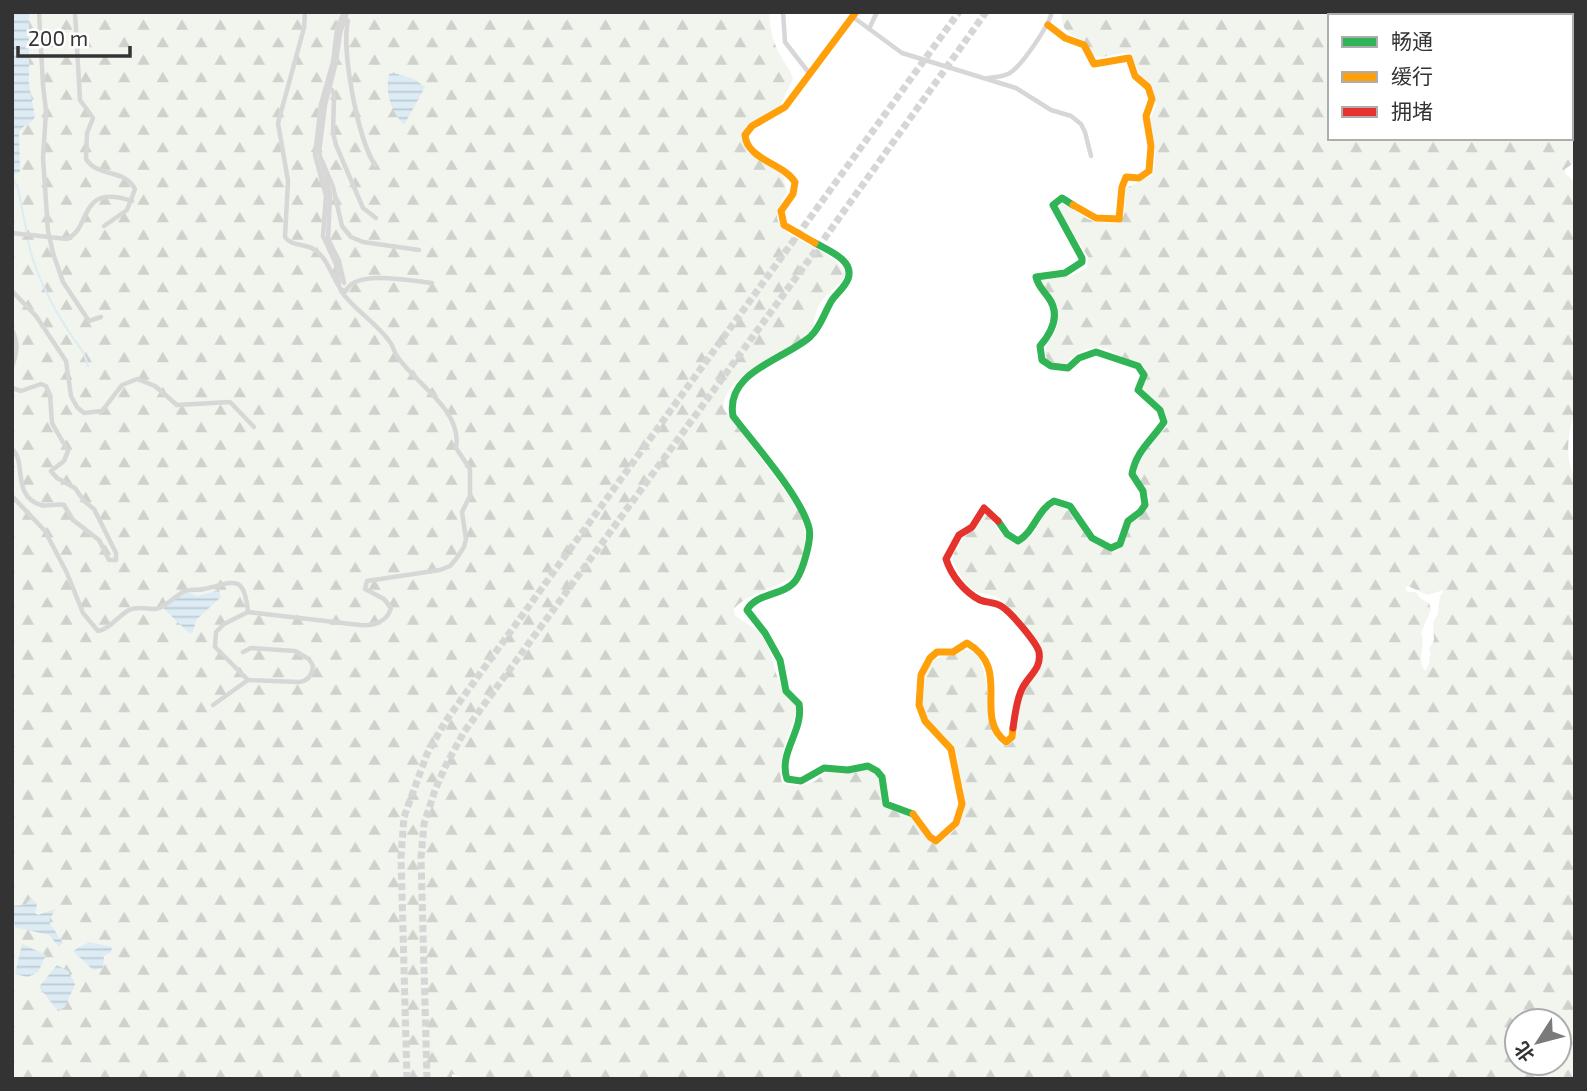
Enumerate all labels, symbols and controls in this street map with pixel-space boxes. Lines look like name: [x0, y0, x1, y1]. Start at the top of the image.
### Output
scale bar: [18, 14, 130, 58]
legend: [1328, 14, 1573, 140]
text: 200 m: [28, 25, 88, 50]
text: 畅通: [1391, 28, 1433, 53]
text: 缓行: [1391, 63, 1433, 88]
text: 拥堵: [1391, 98, 1433, 123]
north arrow: [1503, 1007, 1573, 1077]
text: 北: [1509, 1038, 1539, 1067]

